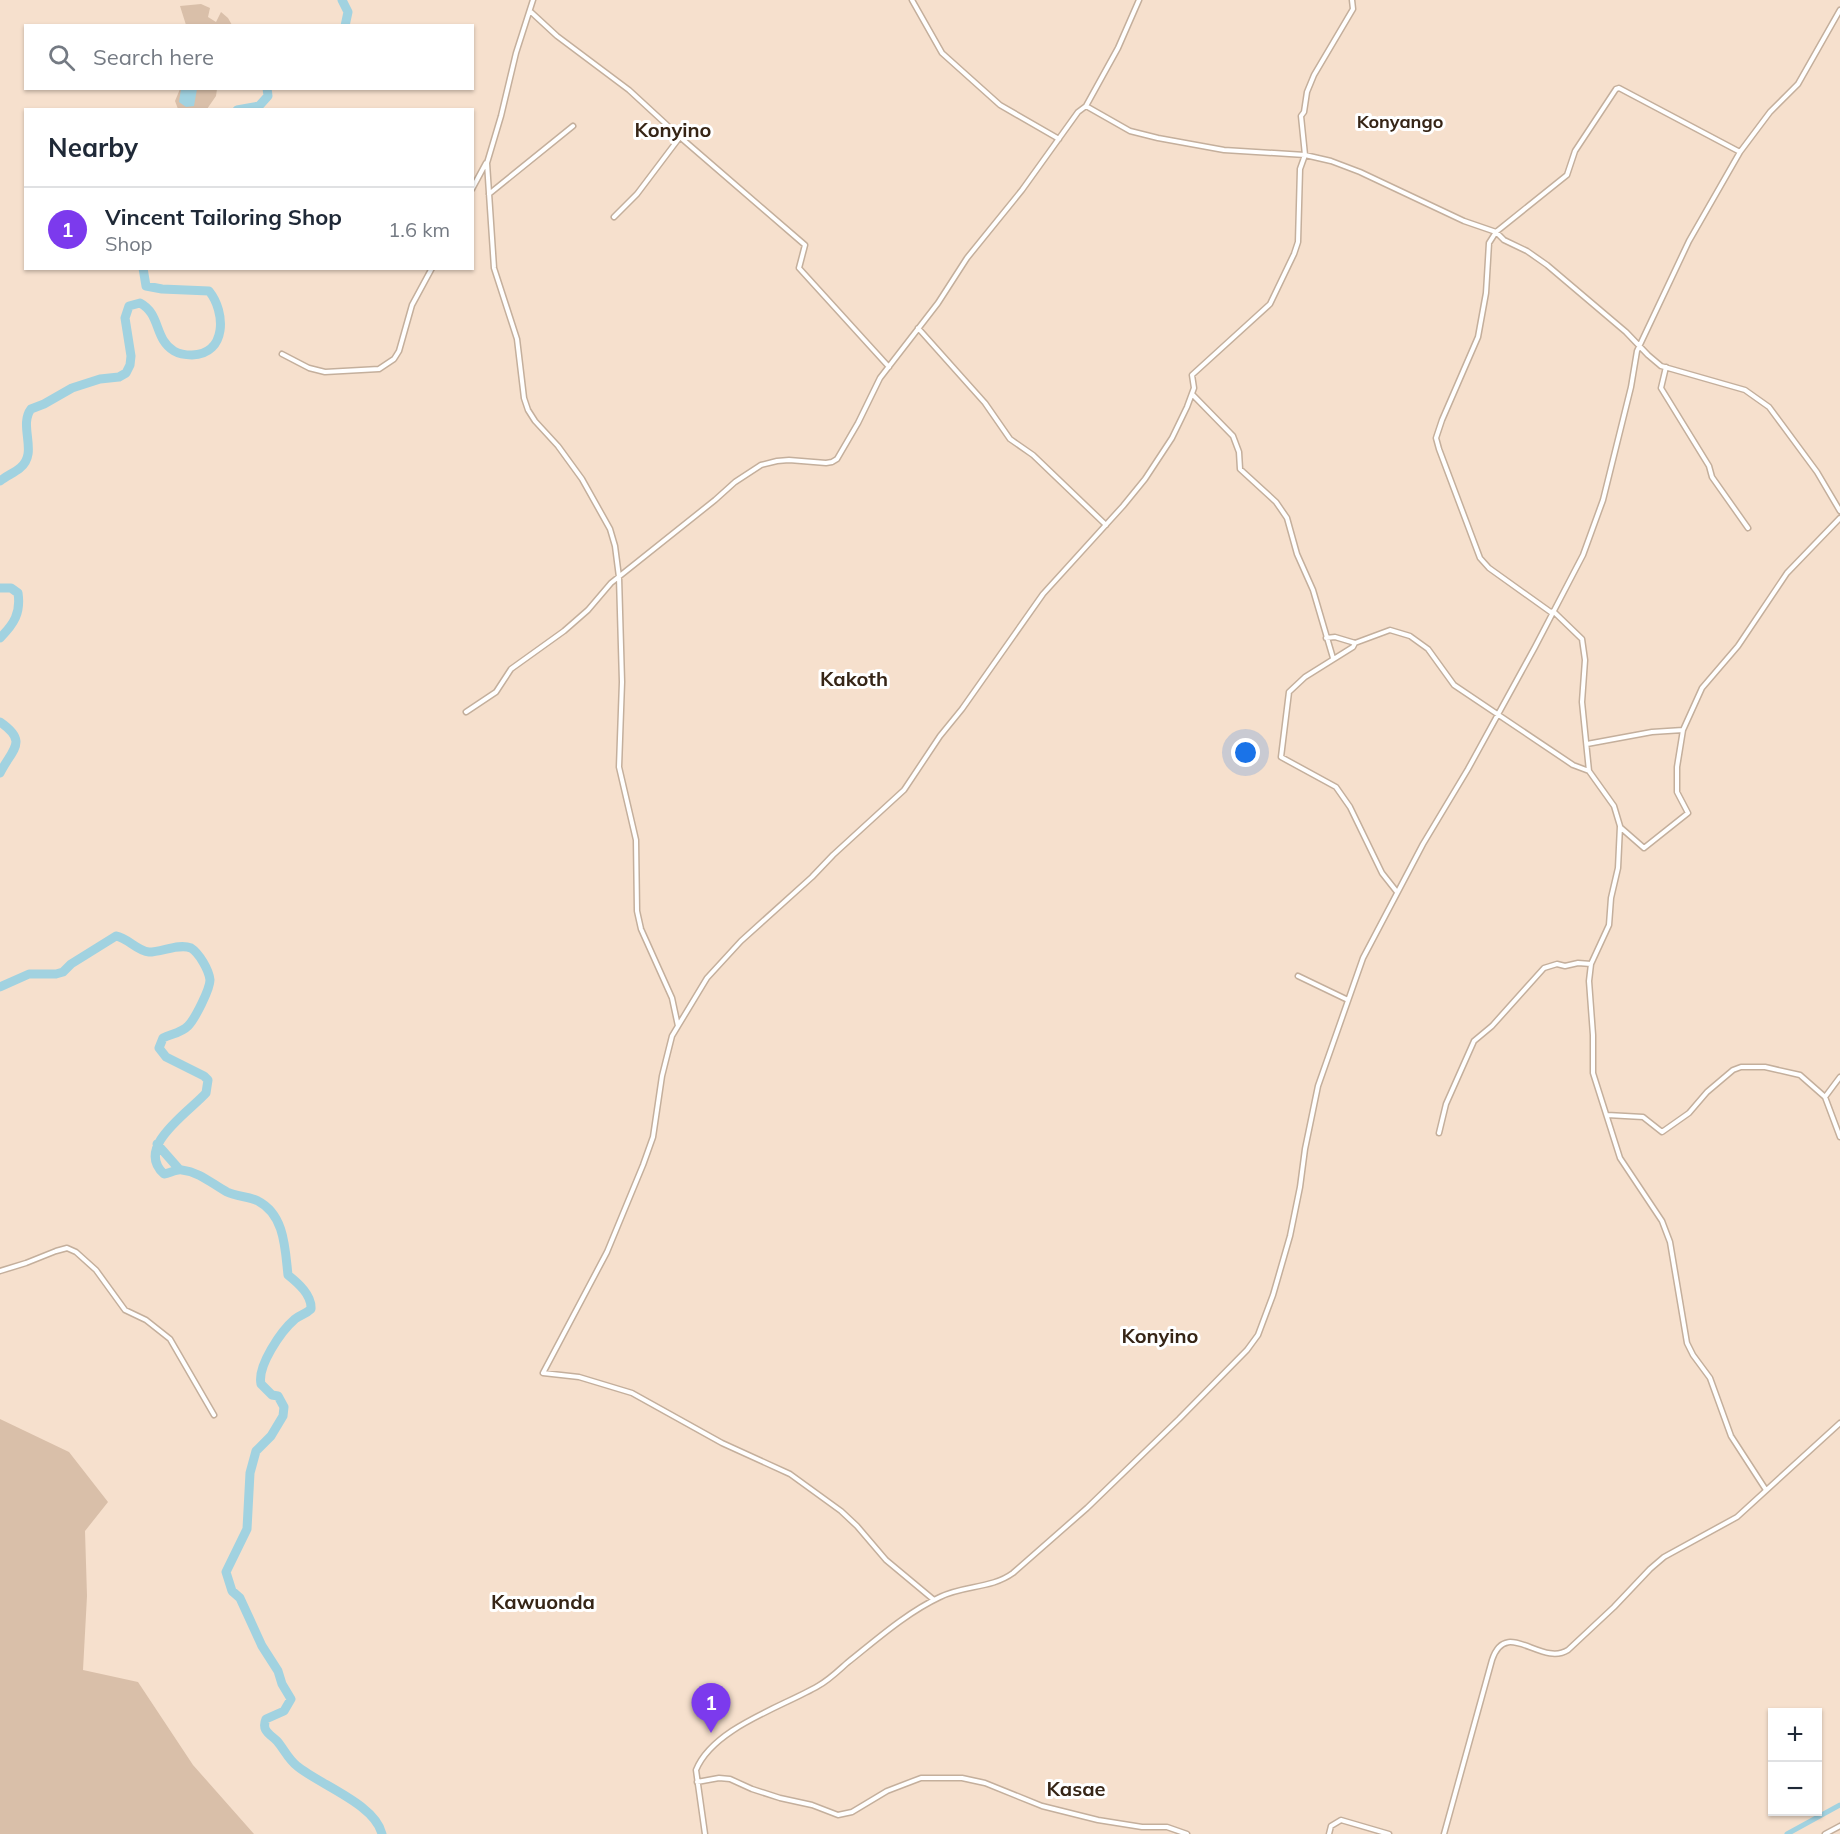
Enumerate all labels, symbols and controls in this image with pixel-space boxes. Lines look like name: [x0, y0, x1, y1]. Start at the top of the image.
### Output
search box: [24, 24, 474, 90]
icon: search: [45, 41, 78, 74]
text: Search here: [93, 43, 214, 71]
district label: Konyango: [1357, 110, 1443, 133]
district label: Konyino: [635, 117, 712, 142]
text: Nearby: [48, 131, 138, 164]
text: Vincent Tailoring Shop: [105, 203, 342, 231]
text: 1: [62, 217, 74, 242]
text: 1.6 km: [388, 217, 450, 242]
text: Shop: [105, 231, 153, 256]
district label: Kakoth: [820, 666, 888, 691]
your location: [1231, 738, 1260, 767]
district label: Konyino: [1122, 1323, 1199, 1348]
district label: Kawuonda: [491, 1589, 595, 1614]
pin: 1: [692, 1684, 730, 1733]
map controls: [1768, 1708, 1822, 1816]
button: +: [1768, 1708, 1822, 1762]
button: −: [1768, 1762, 1822, 1816]
district label: Kasae: [1046, 1776, 1106, 1801]

